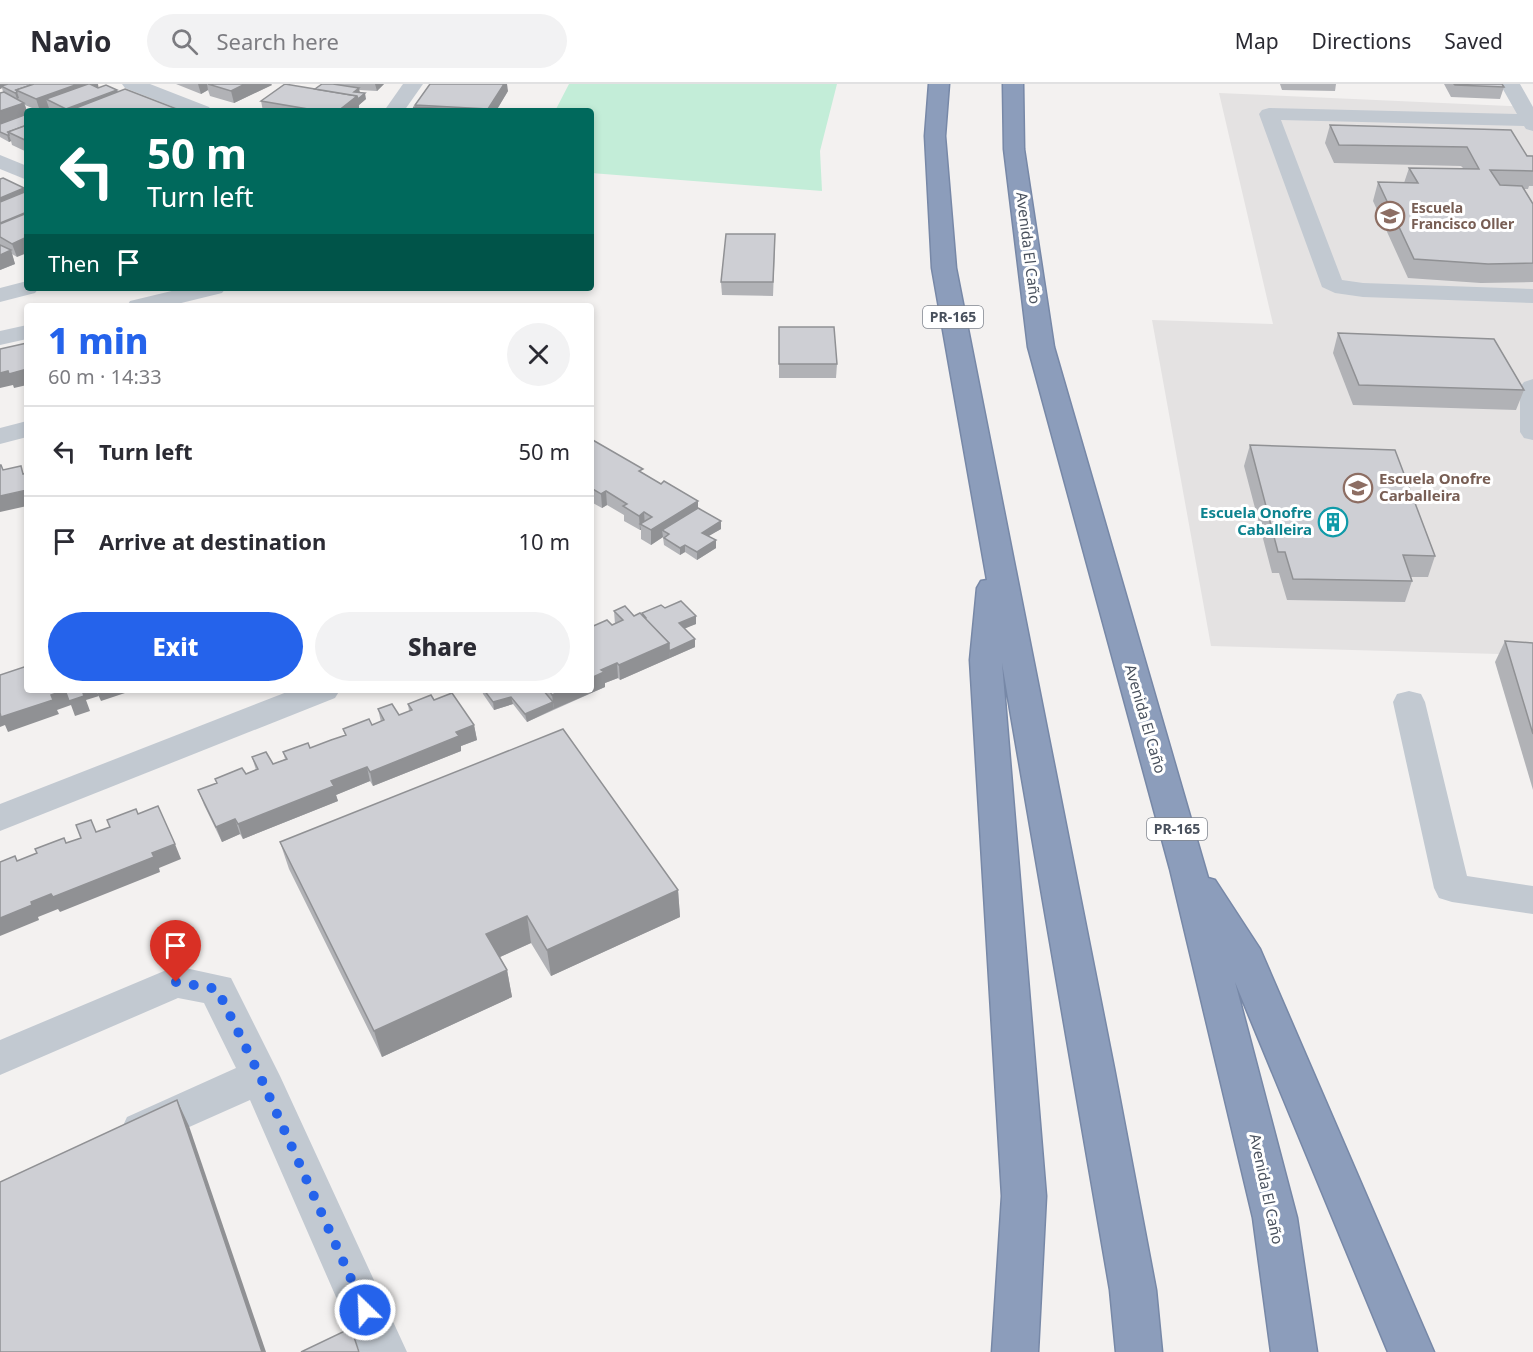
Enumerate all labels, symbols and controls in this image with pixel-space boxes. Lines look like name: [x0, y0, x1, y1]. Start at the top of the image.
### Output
search box: [147, 14, 567, 68]
text: Navio: [30, 22, 111, 60]
icon: search: [168, 25, 201, 58]
text: Search here: [216, 26, 339, 56]
text: Map: [1235, 27, 1279, 55]
text: Directions: [1312, 27, 1411, 55]
text: Saved: [1444, 27, 1503, 55]
text: 50 m: [147, 124, 247, 181]
icon: left: [48, 132, 126, 210]
text: Turn left: [147, 178, 253, 215]
street label: Avenida El Caño: [1012, 191, 1046, 305]
place label: Escuela Francisco Oller: [1411, 198, 1515, 233]
school or university icon: Escuela Francisco Oller: [1374, 200, 1406, 232]
icon: arrive: [112, 246, 145, 279]
text: Then: [48, 248, 100, 278]
road number: PR-165: [923, 306, 983, 328]
text: 1 min: [48, 316, 149, 365]
button: close: [507, 323, 570, 386]
text: 60 m · 14:33: [48, 363, 162, 390]
icon: left: [48, 435, 81, 468]
text: Turn left: [99, 436, 193, 466]
text: 50 m: [519, 436, 570, 466]
place label: Escuela Onofre Carballeira: [1379, 468, 1491, 505]
school or university icon: Escuela Onofre Carballeira: [1342, 472, 1374, 504]
place label: Escuela Onofre Caballeira: [1200, 502, 1312, 539]
building icon: Escuela Onofre Caballeira: [1317, 506, 1349, 538]
icon: arrive: [48, 525, 81, 558]
text: Arrive at destination: [99, 526, 326, 556]
text: 10 m: [519, 526, 570, 556]
button: Exit: [48, 612, 303, 681]
button: Share: [315, 612, 570, 681]
street label: Avenida El Caño: [1121, 662, 1171, 776]
road number: PR-165: [1147, 818, 1207, 840]
pin: [150, 920, 201, 982]
icon: arrive: [159, 929, 192, 962]
street label: Avenida El Caño: [1245, 1132, 1288, 1246]
position arrow: [333, 1278, 397, 1342]

